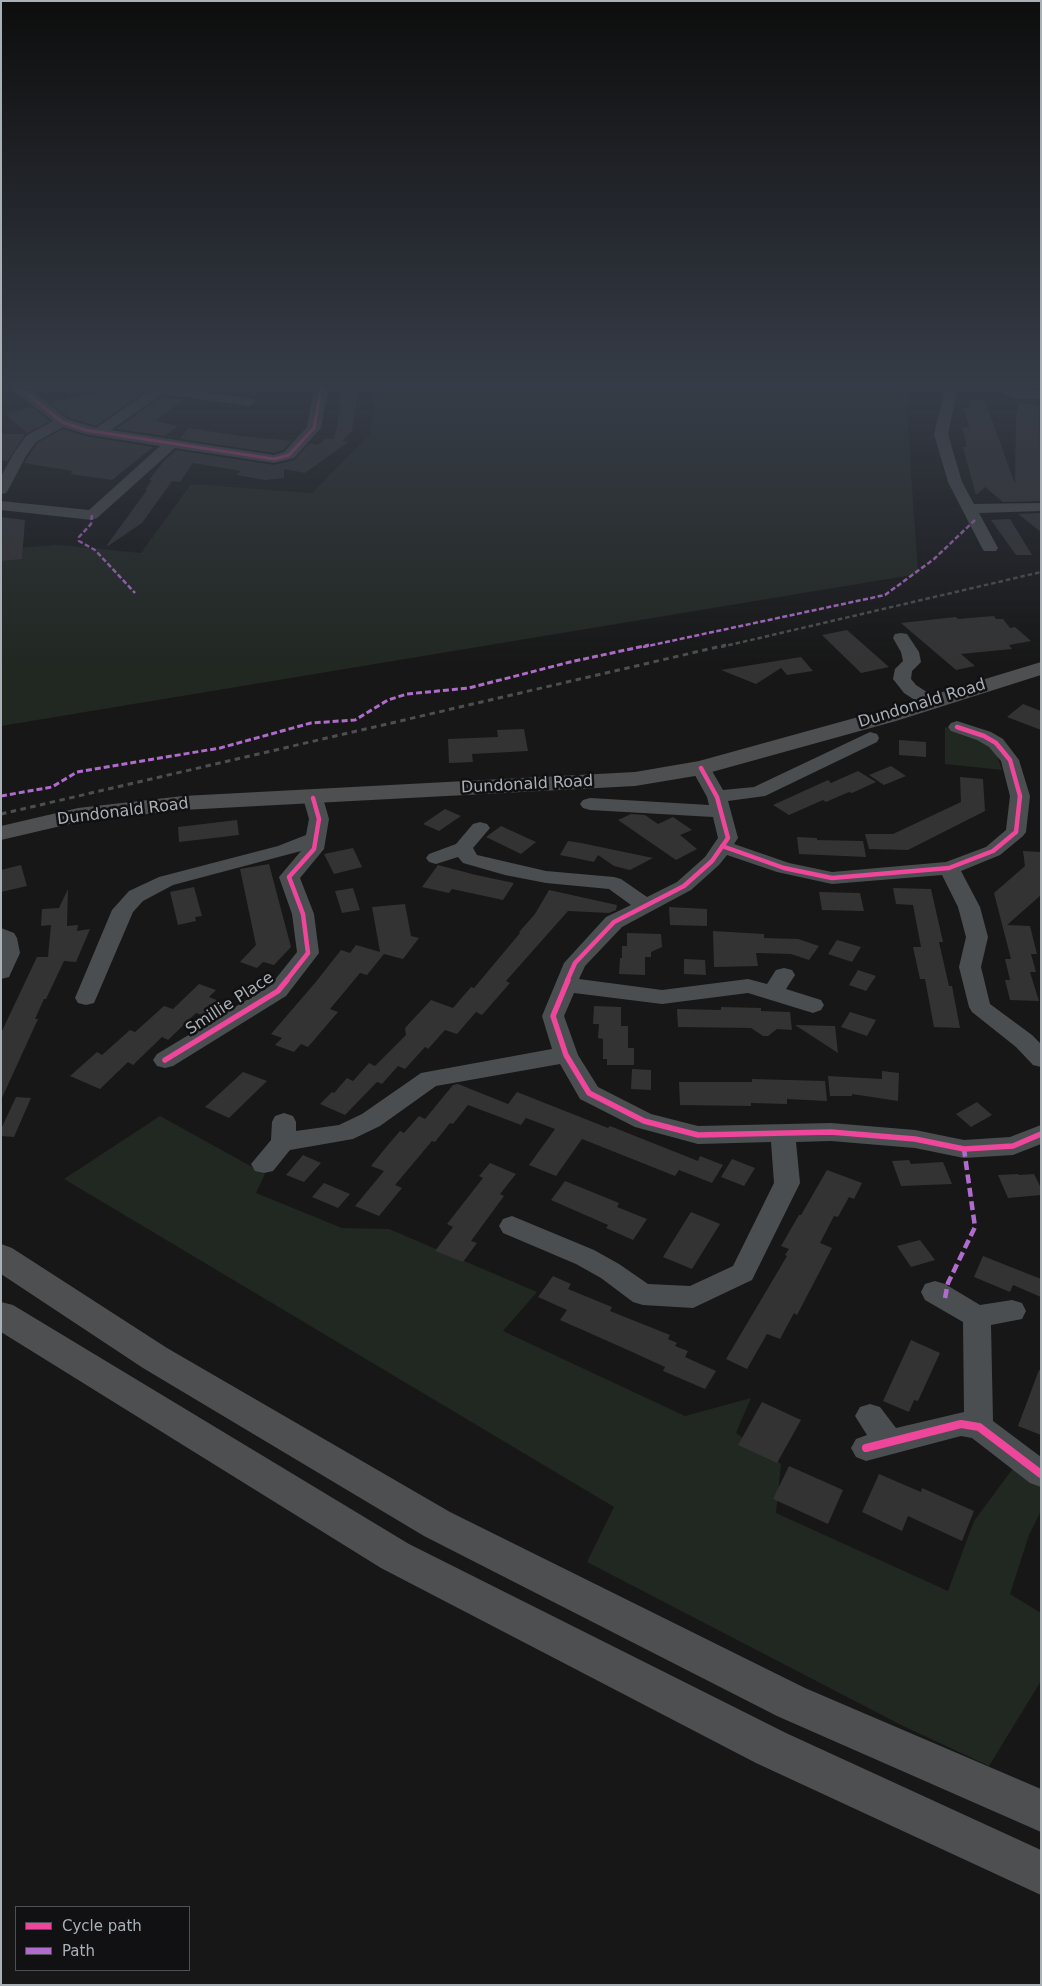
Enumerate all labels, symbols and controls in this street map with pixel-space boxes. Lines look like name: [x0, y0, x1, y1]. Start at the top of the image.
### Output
street label: Dundonald Road: [856, 675, 988, 733]
street label: Dundonald Road: [460, 772, 594, 798]
street label: Dundonald Road: [56, 794, 190, 830]
street label: Smillie Place: [182, 968, 278, 1040]
legend: [15, 1906, 190, 1971]
text: Cycle path: [62, 1917, 142, 1935]
text: Path: [62, 1942, 95, 1960]

